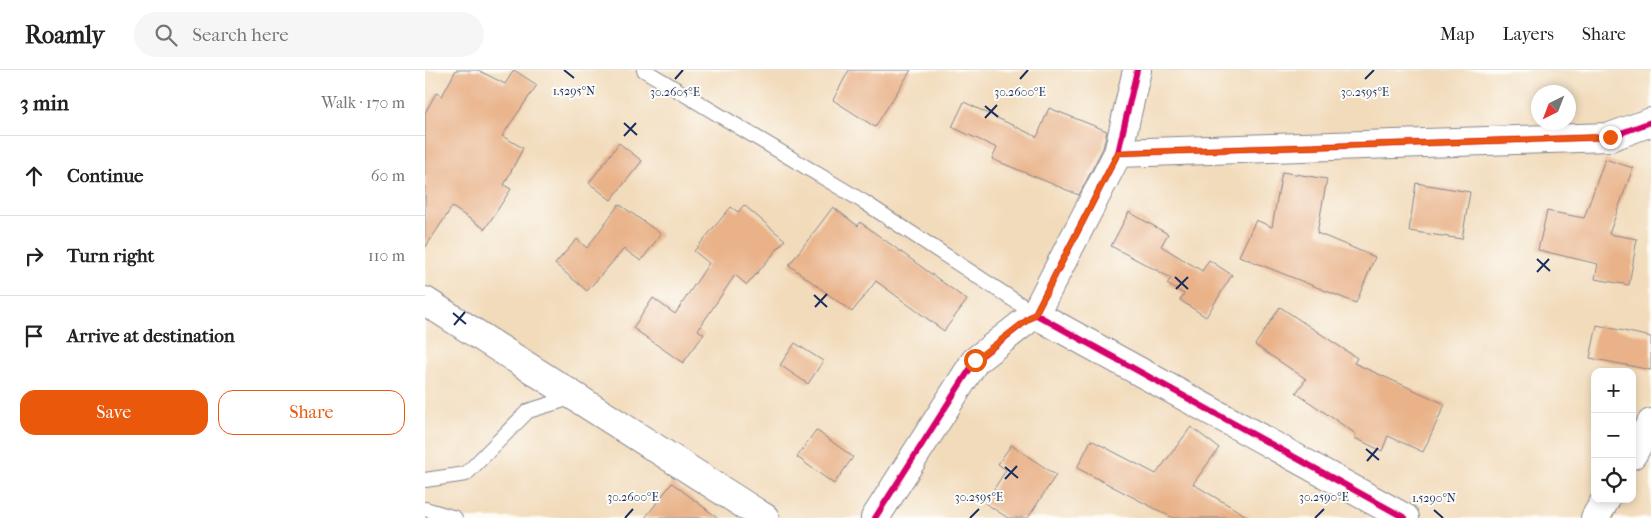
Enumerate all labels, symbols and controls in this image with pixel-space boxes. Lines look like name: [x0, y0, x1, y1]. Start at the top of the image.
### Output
search box: [134, 12, 484, 57]
text: Roamly: [25, 21, 104, 49]
icon: search: [152, 21, 180, 49]
text: Search here: [192, 24, 289, 46]
text: Map: [1440, 24, 1474, 45]
text: Layers: [1502, 24, 1554, 45]
text: Share: [1582, 24, 1626, 45]
text: 1.5295°N: [553, 84, 595, 98]
text: 30.2605°E: [650, 85, 700, 99]
text: 30.2600°E: [994, 85, 1046, 99]
text: 30.2595°E: [1341, 85, 1389, 99]
north arrow: [1531, 85, 1576, 130]
text: 3 min: [20, 91, 69, 115]
text: Walk · 170 m: [321, 93, 405, 112]
route end: [1599, 126, 1622, 149]
icon: ahead: [20, 162, 48, 190]
text: Continue: [67, 165, 143, 187]
text: 60 m: [371, 166, 405, 185]
icon: right: [20, 242, 48, 270]
text: Turn right: [67, 245, 154, 267]
text: 110 m: [368, 246, 405, 265]
icon: arrive: [20, 322, 48, 350]
text: Arrive at destination: [67, 325, 235, 347]
route start: [964, 349, 987, 372]
map controls: [1591, 368, 1636, 503]
button: +: [1591, 368, 1636, 413]
button: Save: [20, 390, 208, 435]
button: Share: [218, 390, 405, 435]
button: −: [1591, 413, 1636, 458]
button: locate: [1591, 458, 1636, 503]
text: 30.2600°E: [607, 490, 659, 504]
text: 30.2595°E: [955, 490, 1003, 504]
text: 30.2590°E: [1299, 490, 1349, 504]
text: 1.5290°N: [1412, 491, 1456, 505]

